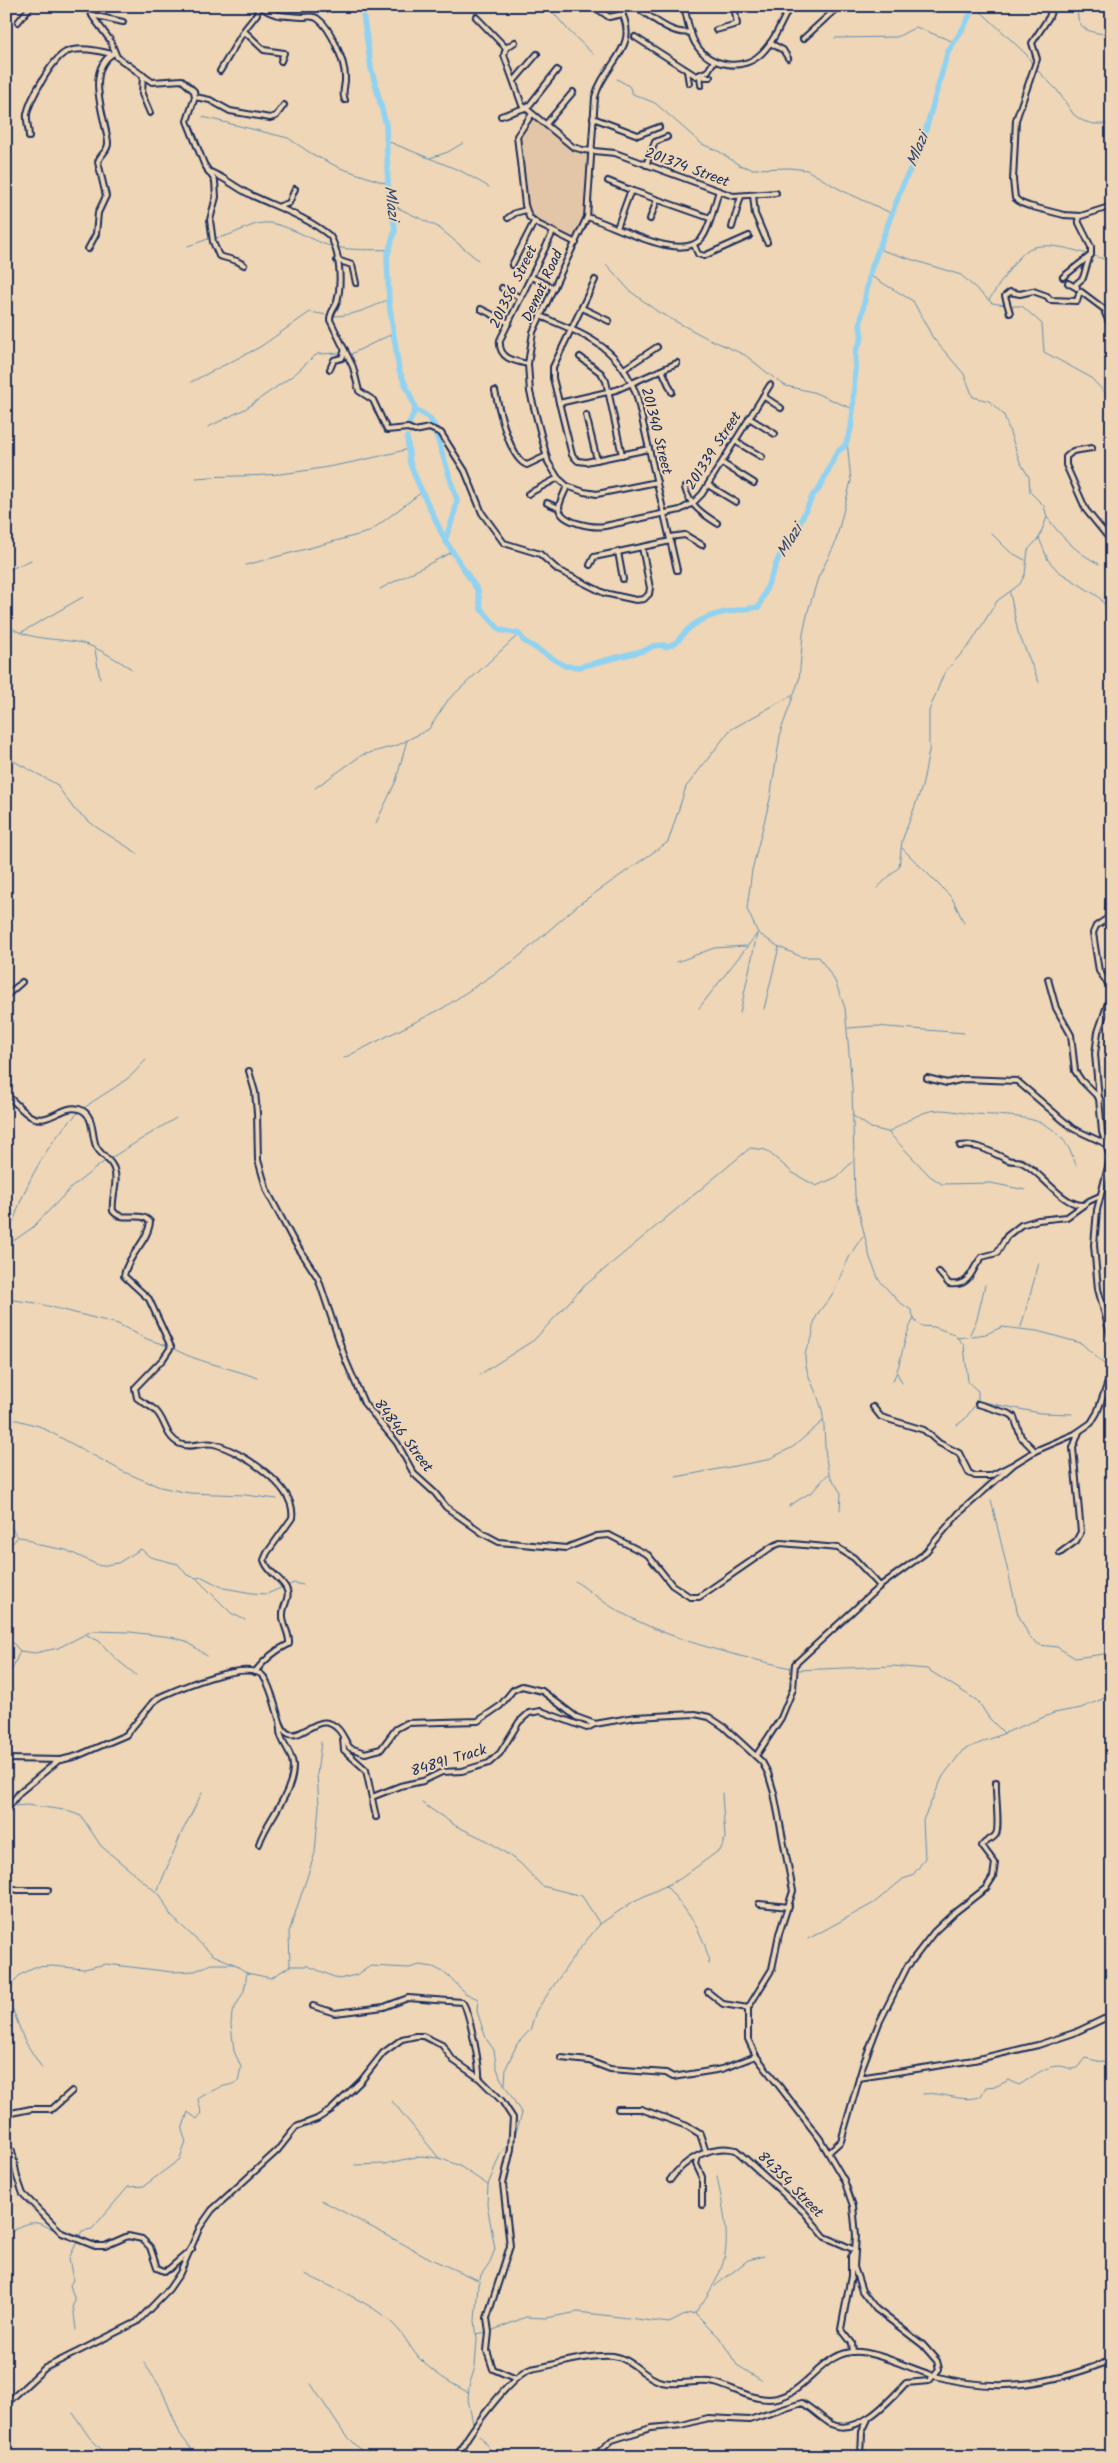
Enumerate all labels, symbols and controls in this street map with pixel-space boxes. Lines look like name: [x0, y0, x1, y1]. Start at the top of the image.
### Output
water label: Mlazi: [900, 126, 937, 171]
street label: 201374 Street: [641, 142, 733, 195]
water label: Mlazi: [376, 184, 406, 225]
street label: 201356 Street: [483, 241, 545, 333]
street label: Demat Road: [516, 245, 570, 326]
street label: 201340 Street: [634, 385, 678, 477]
street label: 201339 Street: [680, 407, 749, 495]
water label: Mlazi: [770, 517, 811, 562]
street label: 84846 Street: [367, 1394, 439, 1478]
street label: 84891 Track: [408, 1738, 491, 1784]
street label: 84354 Street: [751, 2146, 829, 2224]

